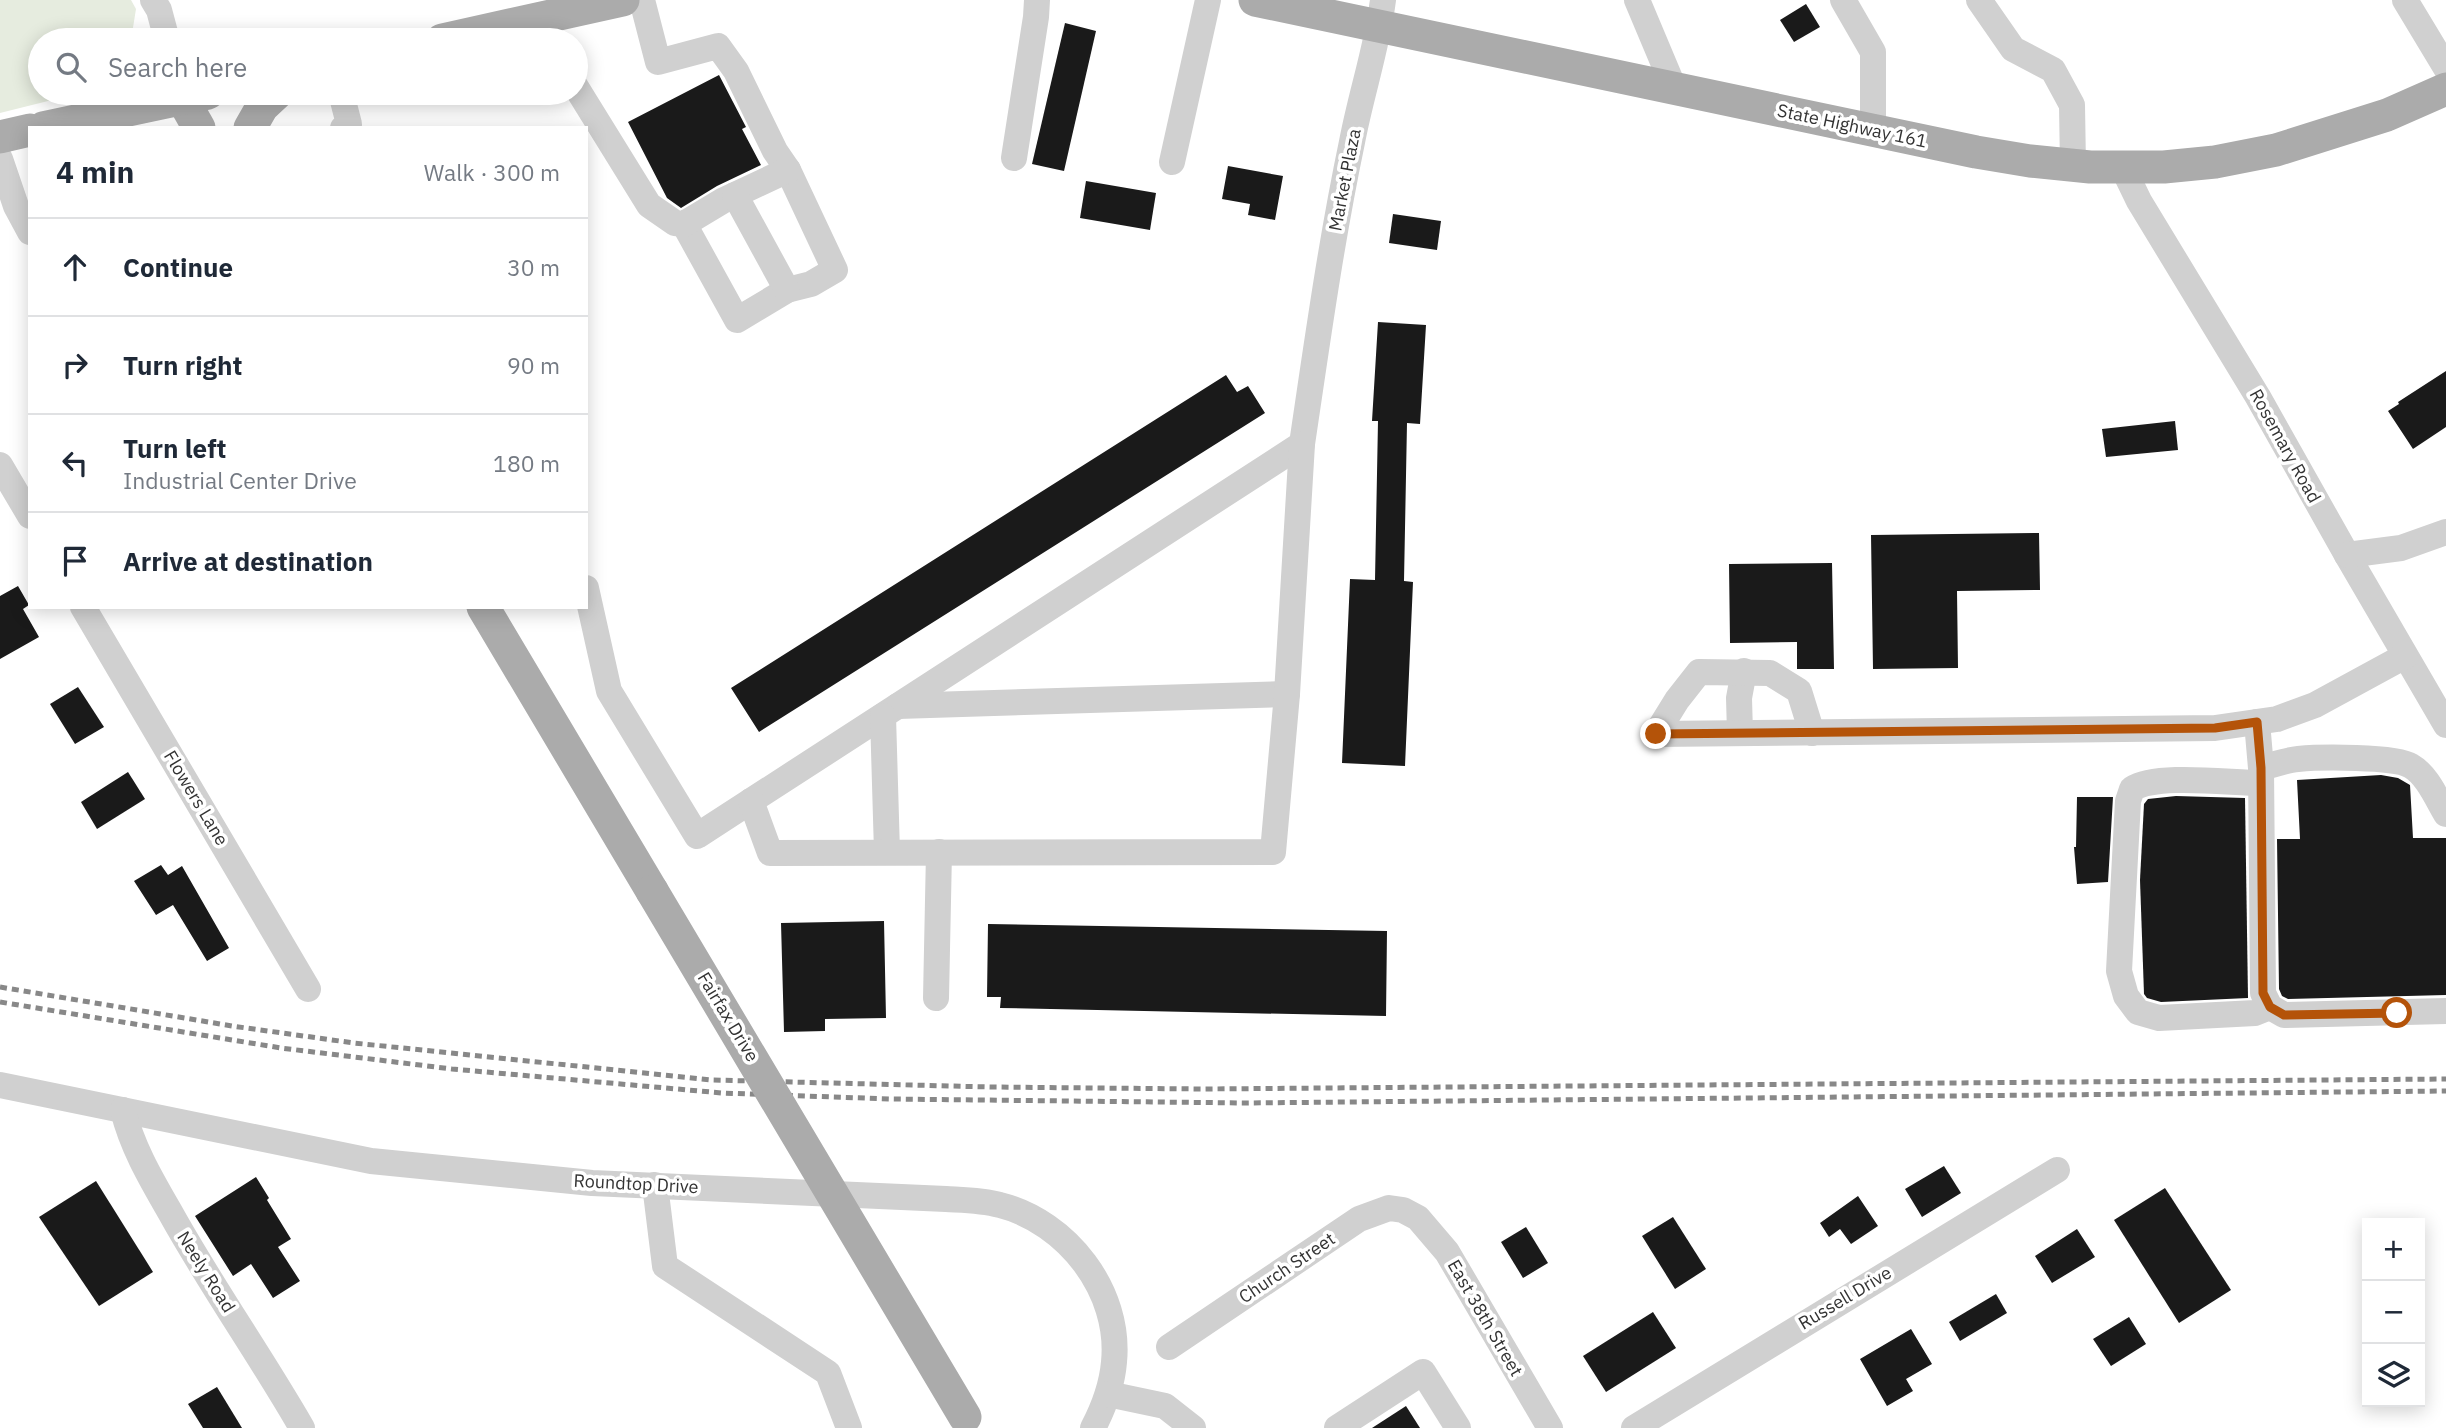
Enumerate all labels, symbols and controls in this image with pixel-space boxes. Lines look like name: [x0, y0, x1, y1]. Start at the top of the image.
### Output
search box: [28, 28, 588, 105]
icon: search: [52, 48, 90, 86]
text: Search here: [108, 50, 247, 84]
street label: State Highway 161: [1775, 98, 1929, 153]
street label: Market Plaza: [1323, 126, 1366, 233]
text: 4 min: [56, 152, 134, 191]
text: Walk · 300 m: [424, 157, 560, 187]
icon: ahead: [56, 248, 94, 286]
text: Continue: [123, 250, 233, 284]
text: 30 m: [507, 252, 560, 282]
icon: right: [56, 346, 94, 384]
text: Turn right: [123, 348, 242, 382]
text: 90 m: [507, 350, 560, 380]
street label: Rosemary Road: [2245, 385, 2326, 507]
text: Turn left: [123, 431, 226, 465]
icon: left: [56, 444, 94, 482]
text: 180 m: [493, 448, 560, 478]
text: Industrial Center Drive: [123, 465, 357, 495]
icon: arrive: [56, 542, 94, 580]
text: Arrive at destination: [123, 544, 373, 578]
route end: [1640, 718, 1671, 749]
street label: Flowers Lane: [159, 746, 234, 850]
street label: Fairfax Drive: [693, 968, 764, 1066]
route start: [2381, 997, 2412, 1028]
street label: Roundtop Drive: [573, 1169, 699, 1198]
map controls: [2362, 1218, 2425, 1407]
button: +: [2362, 1218, 2425, 1281]
street label: Neely Road: [172, 1227, 241, 1317]
street label: Church Street: [1234, 1227, 1339, 1308]
street label: East 38th Street: [1443, 1255, 1528, 1380]
street label: Russell Drive: [1794, 1261, 1896, 1334]
button: −: [2362, 1281, 2425, 1344]
button: layers: [2362, 1344, 2425, 1407]

